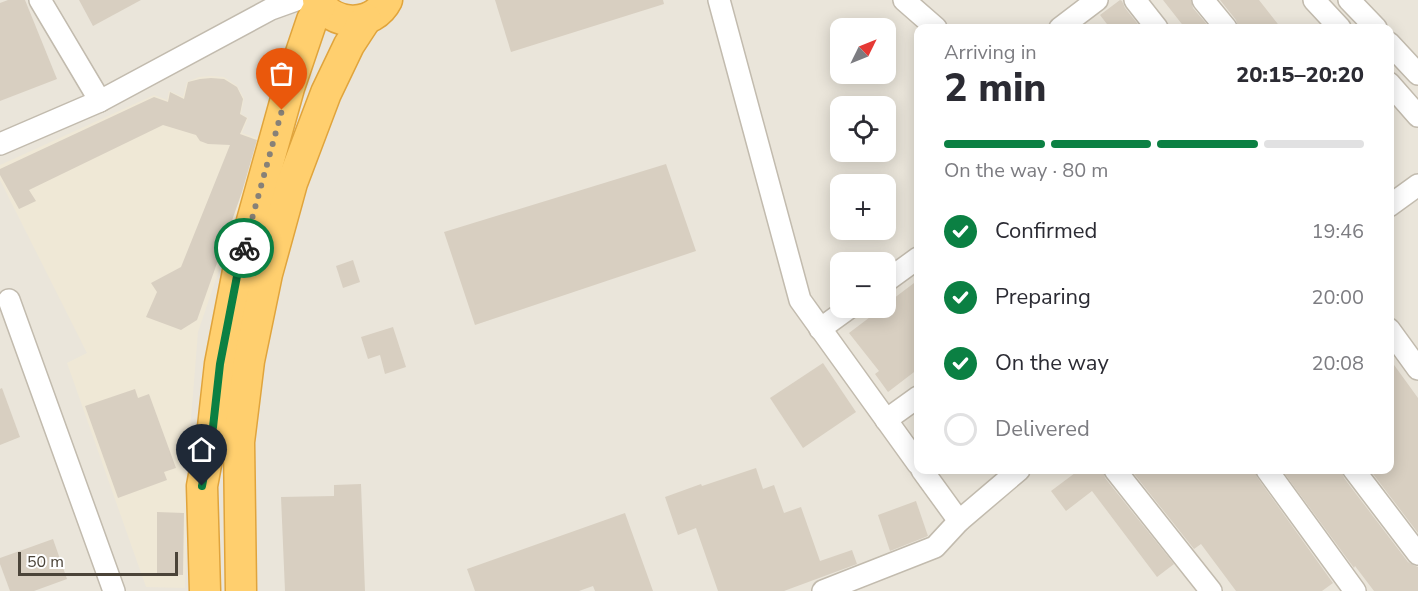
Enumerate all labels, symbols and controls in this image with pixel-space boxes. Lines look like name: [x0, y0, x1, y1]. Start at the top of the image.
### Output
north arrow: [830, 18, 896, 84]
map controls: [830, 18, 896, 318]
text: Arriving in: [944, 39, 1037, 66]
pin: [256, 48, 307, 110]
icon: bag: [265, 57, 298, 90]
text: 20:15–20:20: [1236, 60, 1364, 90]
text: 2 min: [944, 62, 1047, 115]
button: locate: [830, 96, 896, 162]
text: On the way · 80 m: [944, 157, 1108, 184]
button: +: [830, 174, 896, 240]
icon: check: [944, 215, 977, 248]
text: Confirmed: [995, 216, 1097, 246]
courier: [214, 218, 274, 278]
text: 19:46: [1311, 218, 1364, 245]
icon: bike: [228, 232, 261, 265]
button: −: [830, 252, 896, 318]
icon: check: [944, 281, 977, 314]
text: Preparing: [995, 282, 1091, 312]
text: 20:00: [1311, 284, 1364, 311]
icon: check: [944, 347, 977, 380]
text: On the way: [995, 348, 1109, 378]
text: 20:08: [1311, 350, 1364, 377]
text: Delivered: [995, 414, 1090, 444]
pin: [176, 424, 227, 486]
icon: home: [185, 433, 218, 466]
scale bar: [18, 549, 178, 576]
text: 50 m: [27, 551, 64, 573]

